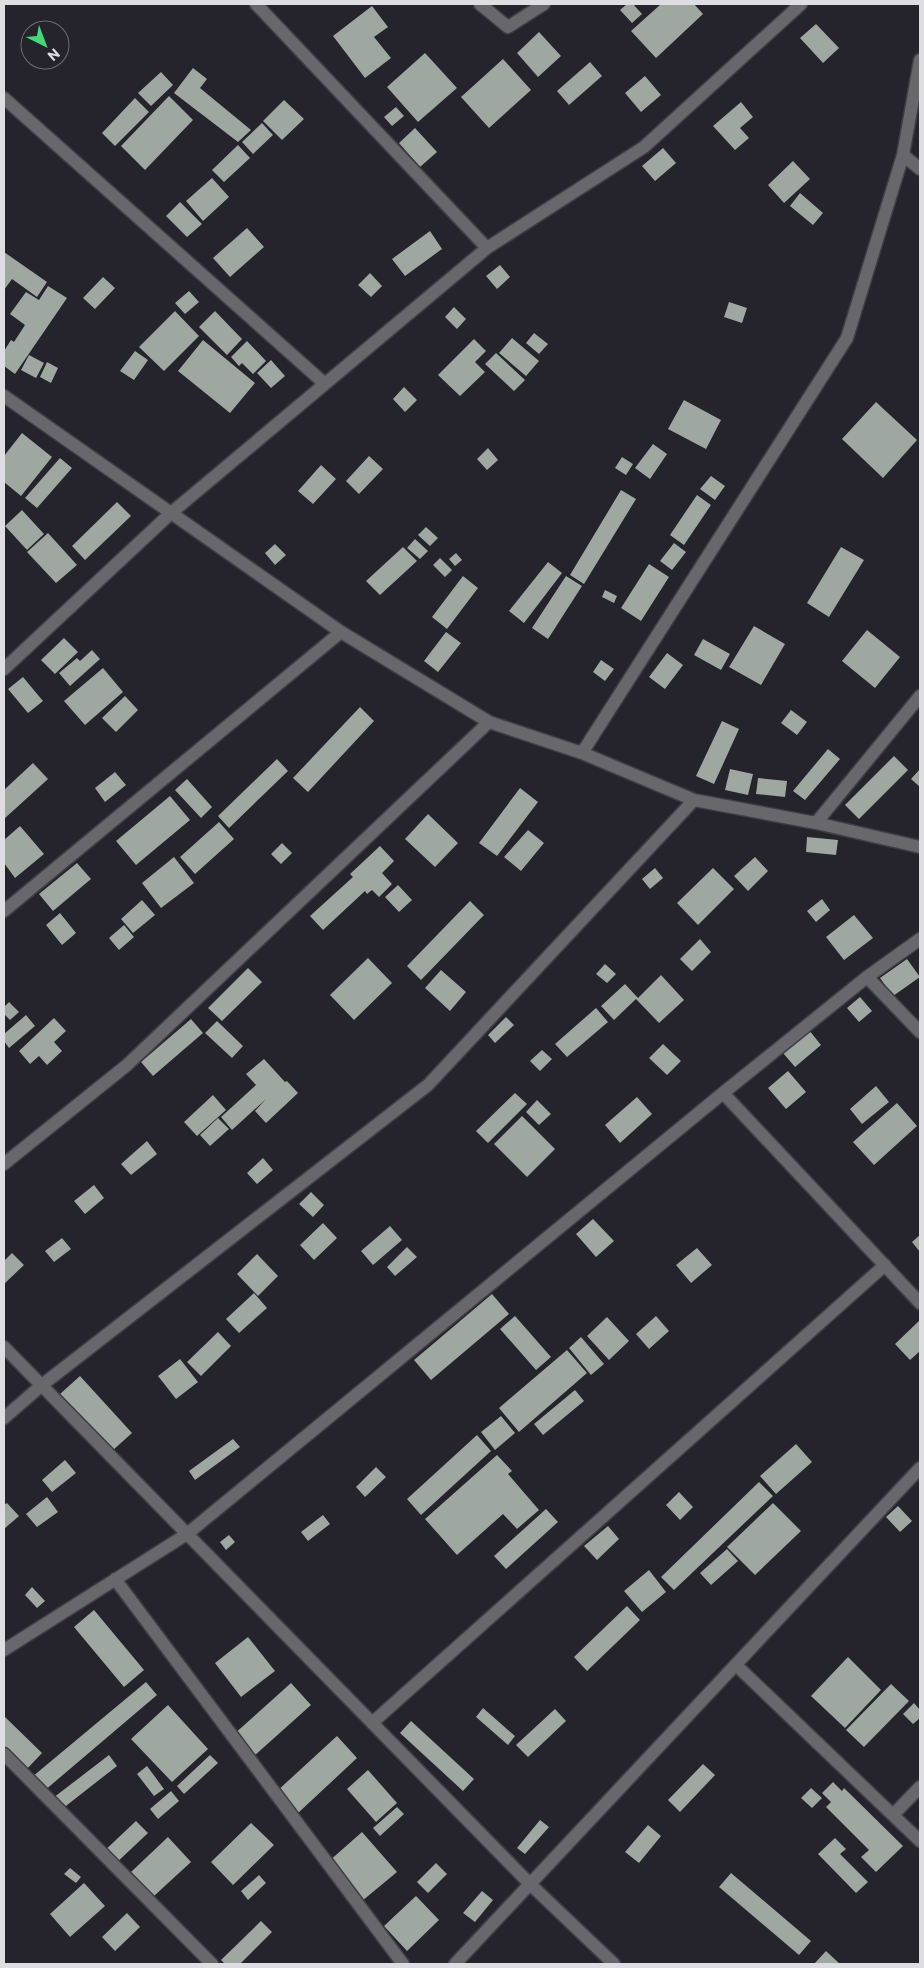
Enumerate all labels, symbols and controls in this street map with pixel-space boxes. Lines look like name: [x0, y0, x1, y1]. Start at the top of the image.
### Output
north arrow: [20, 20, 70, 70]
text: N: [44, 45, 64, 65]

